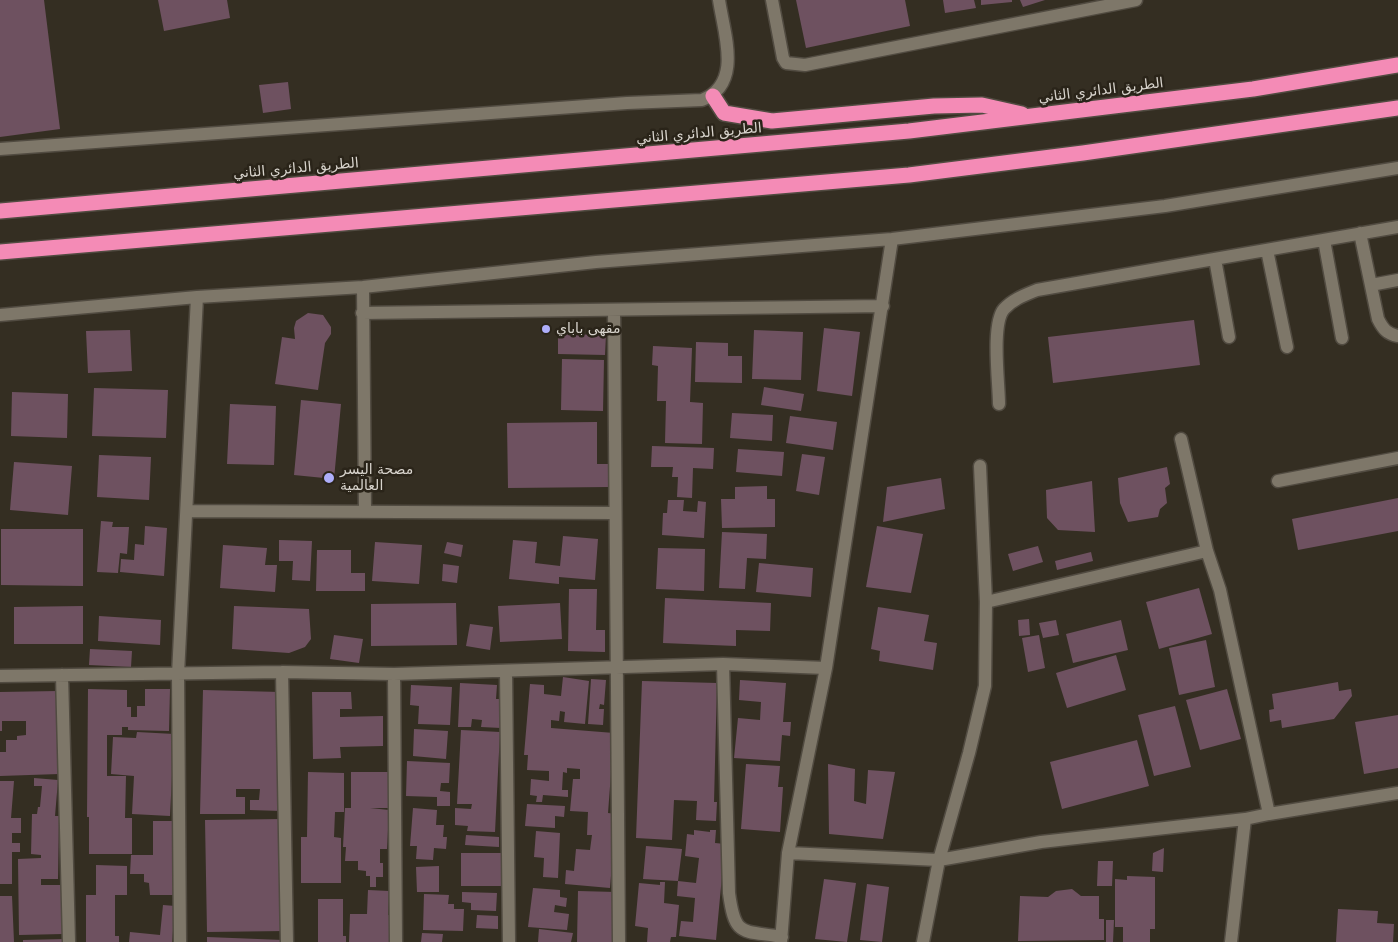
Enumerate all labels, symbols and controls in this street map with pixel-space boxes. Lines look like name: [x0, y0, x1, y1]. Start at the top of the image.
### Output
street label: الطريق الدائري الثاني: [1037, 75, 1165, 107]
street label: الطريق الدائري الثاني: [635, 120, 763, 148]
street label: الطريق الدائري الثاني: [232, 155, 360, 183]
place label: مقهى باباي: [556, 321, 620, 337]
marker: مقهى باباي: [540, 323, 552, 335]
place label: مصحة اليسر العالمية: [340, 462, 413, 494]
marker: مصحة اليسر العالمية: [322, 471, 336, 485]

